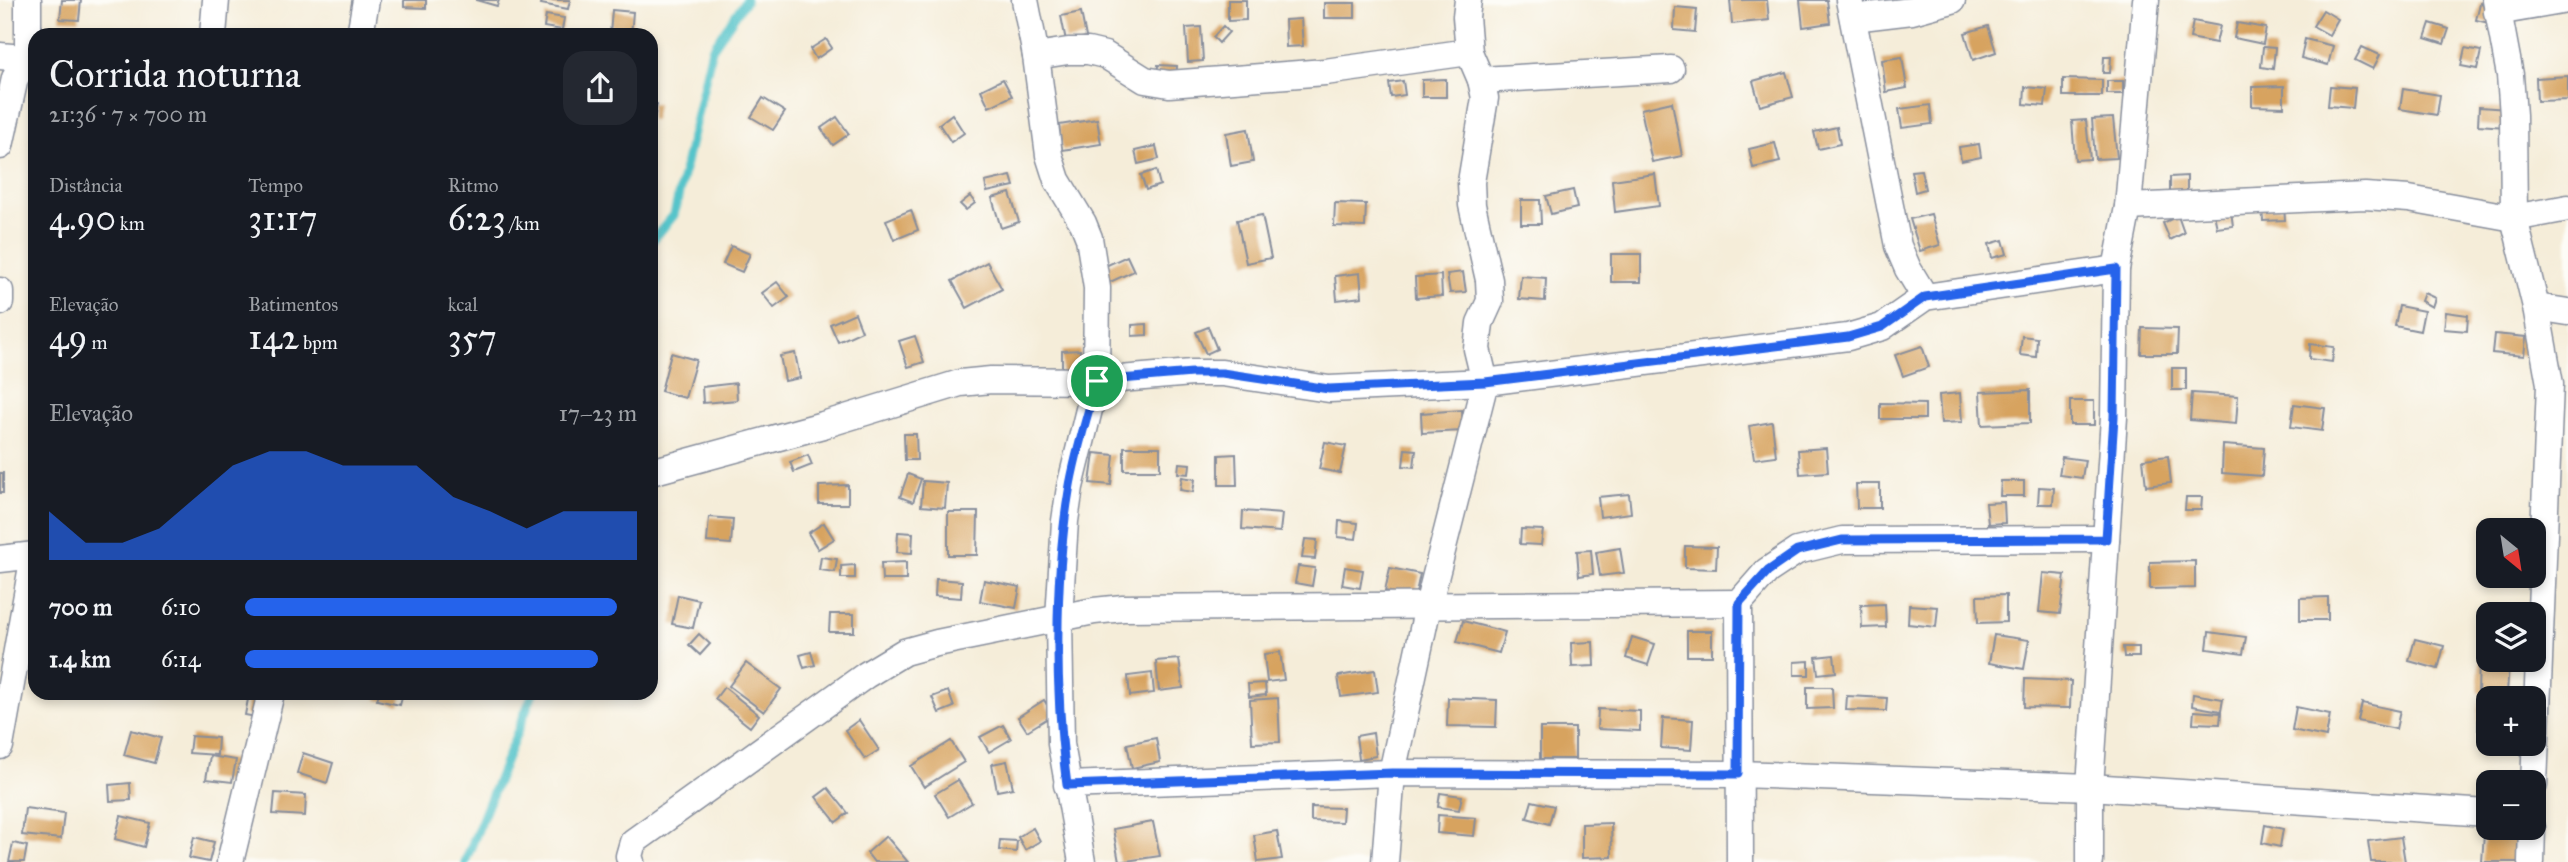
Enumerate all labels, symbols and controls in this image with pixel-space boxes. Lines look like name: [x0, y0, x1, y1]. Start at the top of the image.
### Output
text: Corrida noturna: [49, 51, 301, 97]
button: share: [563, 51, 637, 125]
text: 21:36 · 7 × 700 m: [49, 100, 207, 128]
text: Distância: [49, 174, 122, 197]
text: Tempo: [248, 174, 303, 197]
text: Ritmo: [448, 174, 499, 197]
text: 4.90: [49, 197, 116, 240]
text: 31:17: [248, 197, 317, 240]
text: 6:23: [448, 197, 506, 240]
text: km: [116, 212, 145, 235]
text: /km: [506, 212, 540, 235]
text: Elevação: [49, 293, 118, 316]
text: Batimentos: [248, 293, 338, 316]
text: kcal: [448, 293, 478, 316]
text: 49: [49, 316, 87, 359]
text: 142: [248, 316, 299, 359]
text: 357: [448, 316, 497, 359]
text: m: [87, 331, 107, 354]
text: bpm: [299, 331, 338, 354]
pin: [1067, 351, 1127, 411]
icon: arrive: [1078, 362, 1116, 400]
text: Elevação: [49, 399, 133, 427]
text: 17–23 m: [559, 399, 637, 427]
north arrow: [2476, 518, 2546, 588]
map controls: [2476, 518, 2546, 840]
text: 700 m: [49, 593, 112, 621]
text: 6:10: [161, 593, 201, 621]
button: layers: [2476, 602, 2546, 672]
text: 1.4 km: [49, 645, 111, 673]
text: 6:14: [161, 645, 201, 673]
button: +: [2476, 686, 2546, 756]
button: −: [2476, 770, 2546, 840]

